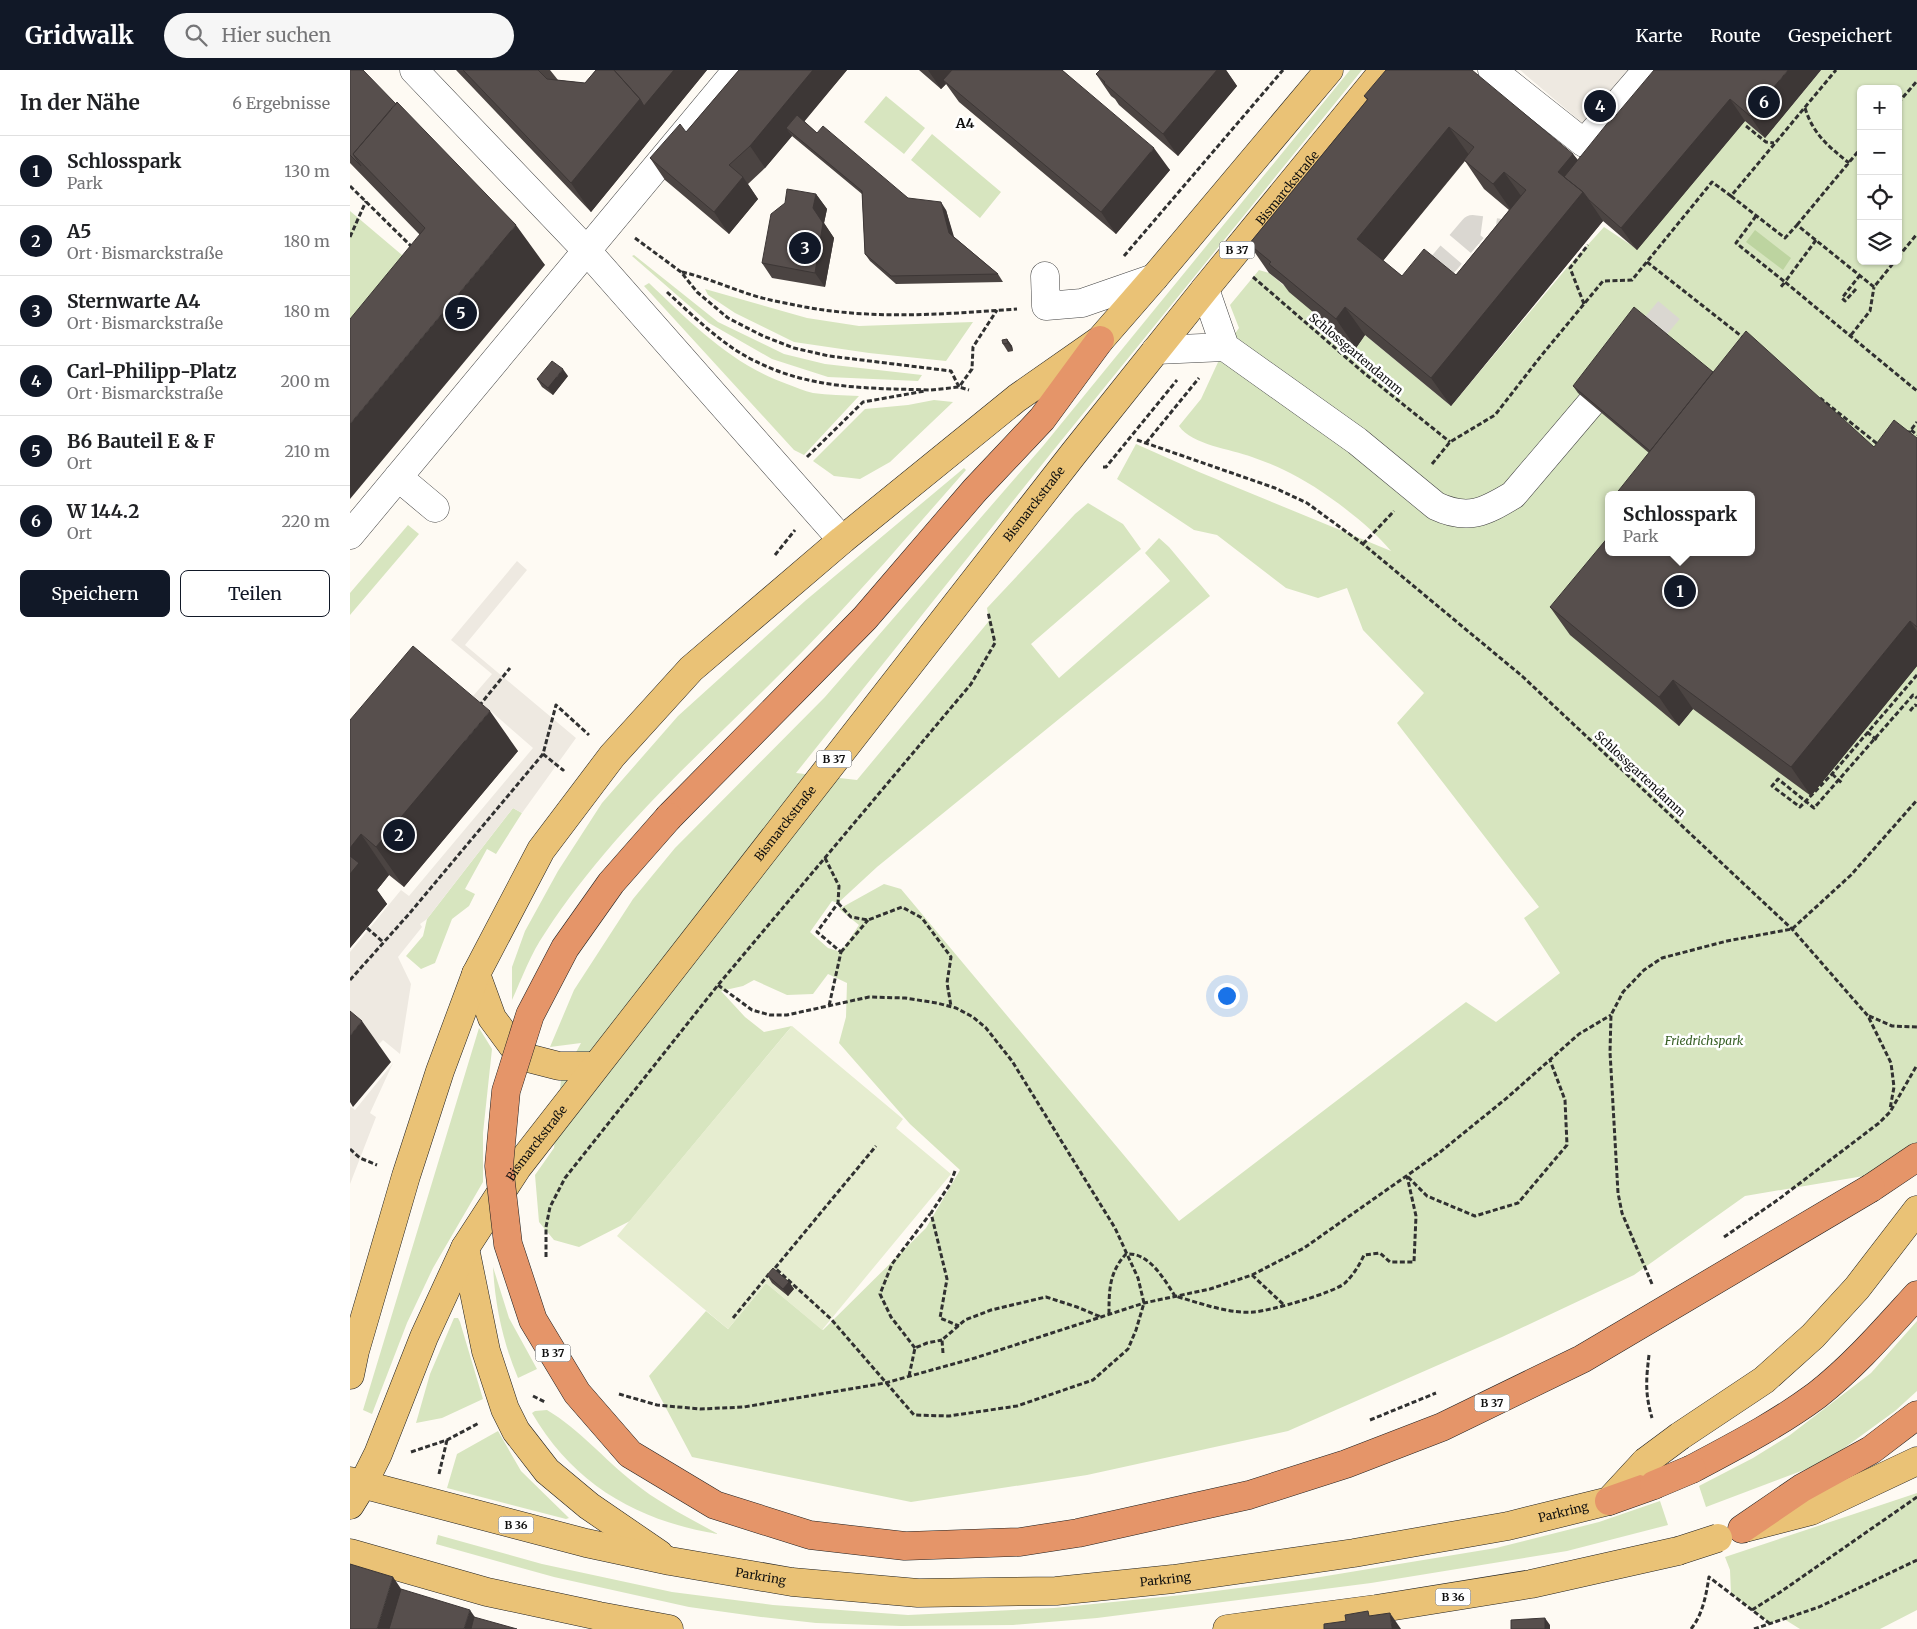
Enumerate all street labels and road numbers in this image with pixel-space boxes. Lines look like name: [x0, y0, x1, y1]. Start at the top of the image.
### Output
street label: Bismarckstraße: [1252, 148, 1322, 228]
road number: B 37: [1220, 242, 1254, 258]
street label: Schlossgartendamm: [1306, 310, 1407, 398]
street label: Bismarckstraße: [1000, 463, 1068, 544]
street label: Schlossgartendamm: [1592, 728, 1689, 820]
road number: B 37: [816, 751, 852, 768]
street label: Bismarckstraße: [751, 783, 819, 864]
street label: Bismarckstraße: [503, 1102, 570, 1184]
road number: B 37: [536, 1345, 570, 1362]
road number: B 37: [1474, 1395, 1510, 1412]
street label: Parkring: [1537, 1498, 1591, 1525]
road number: B 36: [498, 1516, 534, 1534]
street label: Parkring: [734, 1564, 788, 1588]
street label: Parkring: [1139, 1568, 1192, 1589]
road number: B 36: [1436, 1588, 1470, 1605]

